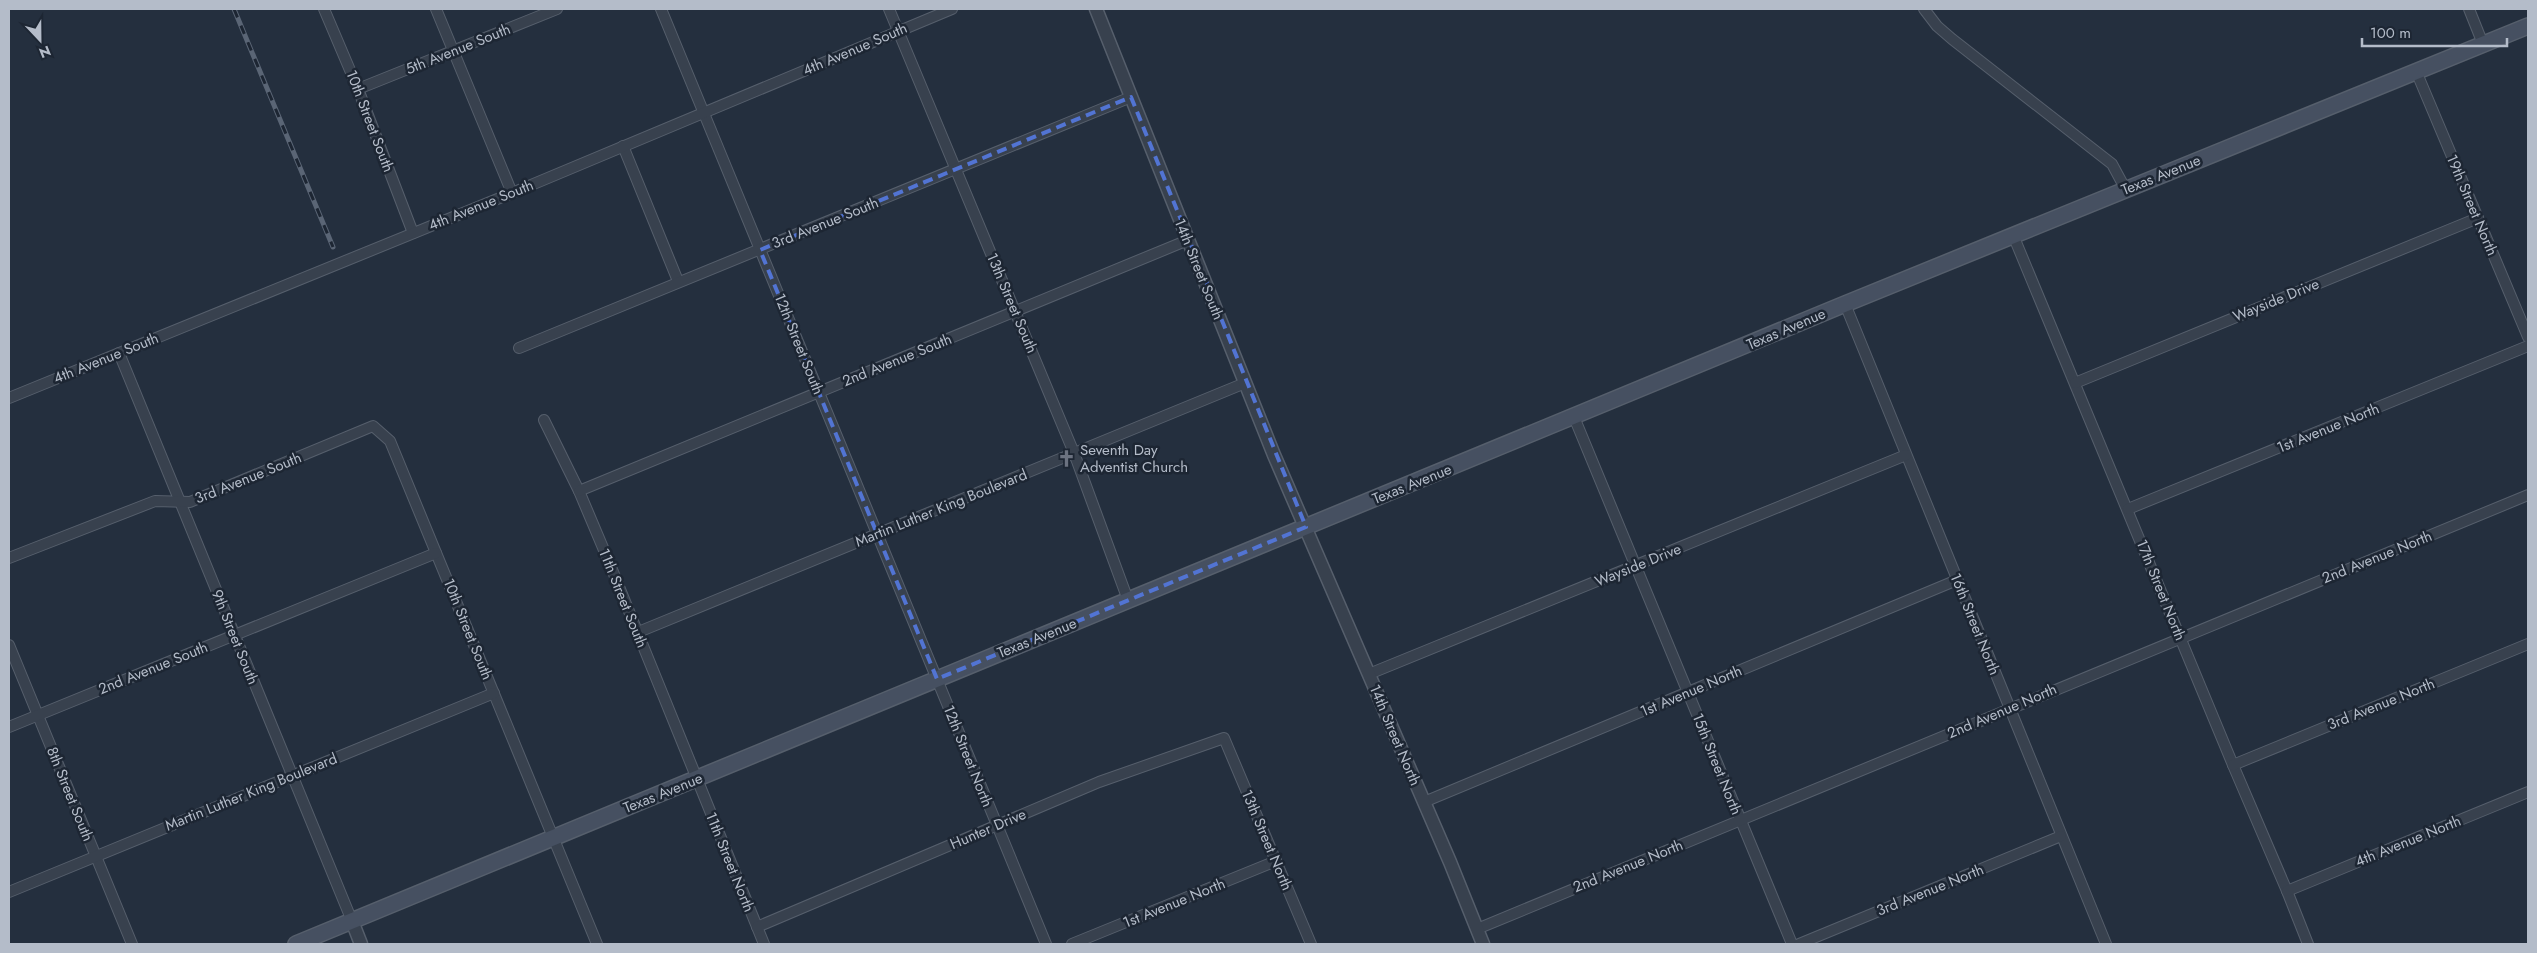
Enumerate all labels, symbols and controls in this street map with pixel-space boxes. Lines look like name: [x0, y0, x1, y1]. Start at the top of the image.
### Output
north arrow: [15, 15, 65, 65]
scale bar: [2362, 15, 2507, 47]
street label: 4th Avenue South: [799, 17, 911, 81]
street label: 5th Avenue South: [402, 18, 514, 80]
text: 100 m: [2370, 22, 2411, 44]
text: N: [36, 41, 54, 63]
street label: 10th Street South: [340, 67, 400, 175]
street label: Texas Avenue: [2118, 149, 2204, 201]
street label: 19th Street North: [2441, 151, 2503, 259]
street label: 4th Avenue South: [425, 174, 537, 236]
street label: 3rd Avenue South: [768, 192, 882, 254]
street label: 14th Street South: [1169, 215, 1229, 323]
street label: 13th Street South: [981, 249, 1043, 357]
street label: Wayside Drive: [2230, 273, 2323, 327]
street label: 12th Street South: [769, 290, 829, 398]
street label: Texas Avenue: [1743, 302, 1829, 355]
street label: 4th Avenue South: [50, 327, 162, 389]
street label: 2nd Avenue South: [839, 328, 955, 392]
street label: 1st Avenue North: [2274, 397, 2382, 459]
place label: Seventh Day Adventist Church: [1080, 439, 1188, 478]
street label: 3rd Avenue South: [191, 447, 305, 509]
church icon: Seventh Day Adventist Church: [1056, 449, 1076, 469]
street label: Texas Avenue: [1369, 458, 1455, 510]
street label: Martin Luther King Boulevard: [852, 463, 1030, 553]
street label: 2nd Avenue North: [2319, 525, 2435, 589]
street label: 17th Street North: [2131, 536, 2191, 644]
street label: Wayside Drive: [1592, 538, 1685, 592]
street label: 11th Street South: [593, 545, 653, 651]
street label: 16th Street North: [1945, 570, 2005, 678]
street label: 10th Street South: [438, 575, 498, 683]
street label: 9th Street South: [206, 586, 264, 688]
street label: Texas Avenue: [994, 612, 1080, 664]
street label: 2nd Avenue South: [95, 636, 211, 700]
street label: 1st Avenue North: [1637, 660, 1745, 722]
street label: 3rd Avenue North: [2324, 672, 2438, 736]
street label: 2nd Avenue North: [1944, 678, 2060, 744]
street label: 14th Street North: [1364, 681, 1426, 789]
street label: 12th Street North: [938, 702, 998, 810]
street label: 15th Street North: [1687, 710, 1747, 818]
street label: 8th Street South: [41, 743, 99, 845]
street label: Martin Luther King Boulevard: [162, 747, 340, 837]
street label: Texas Avenue: [620, 767, 706, 819]
street label: 13th Street North: [1236, 786, 1298, 894]
street label: Hunter Drive: [947, 803, 1030, 855]
street label: 11th Street North: [700, 809, 760, 915]
street label: 4th Avenue North: [2352, 810, 2464, 872]
street label: 2nd Avenue North: [1570, 834, 1686, 898]
street label: 3rd Avenue North: [1873, 858, 1987, 922]
street label: 1st Avenue North: [1120, 872, 1228, 934]

